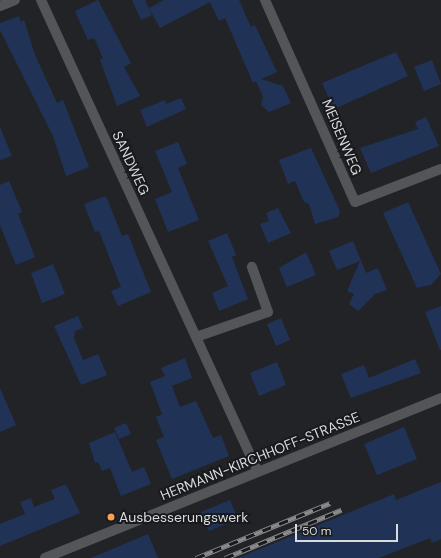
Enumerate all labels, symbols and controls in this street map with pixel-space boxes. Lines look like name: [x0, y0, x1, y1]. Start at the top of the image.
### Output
street label: MEISENWEG: [318, 97, 366, 177]
street label: SANDWEG: [109, 128, 153, 198]
street label: HERMANN-KIRCHHOFF-STRASSE: [158, 408, 362, 504]
place label: Ausbesserungswerk: [119, 509, 248, 525]
marker: Ausbesserungswerk: [106, 512, 116, 522]
scale bar: [297, 516, 400, 542]
text: 50 m: [302, 523, 331, 539]

